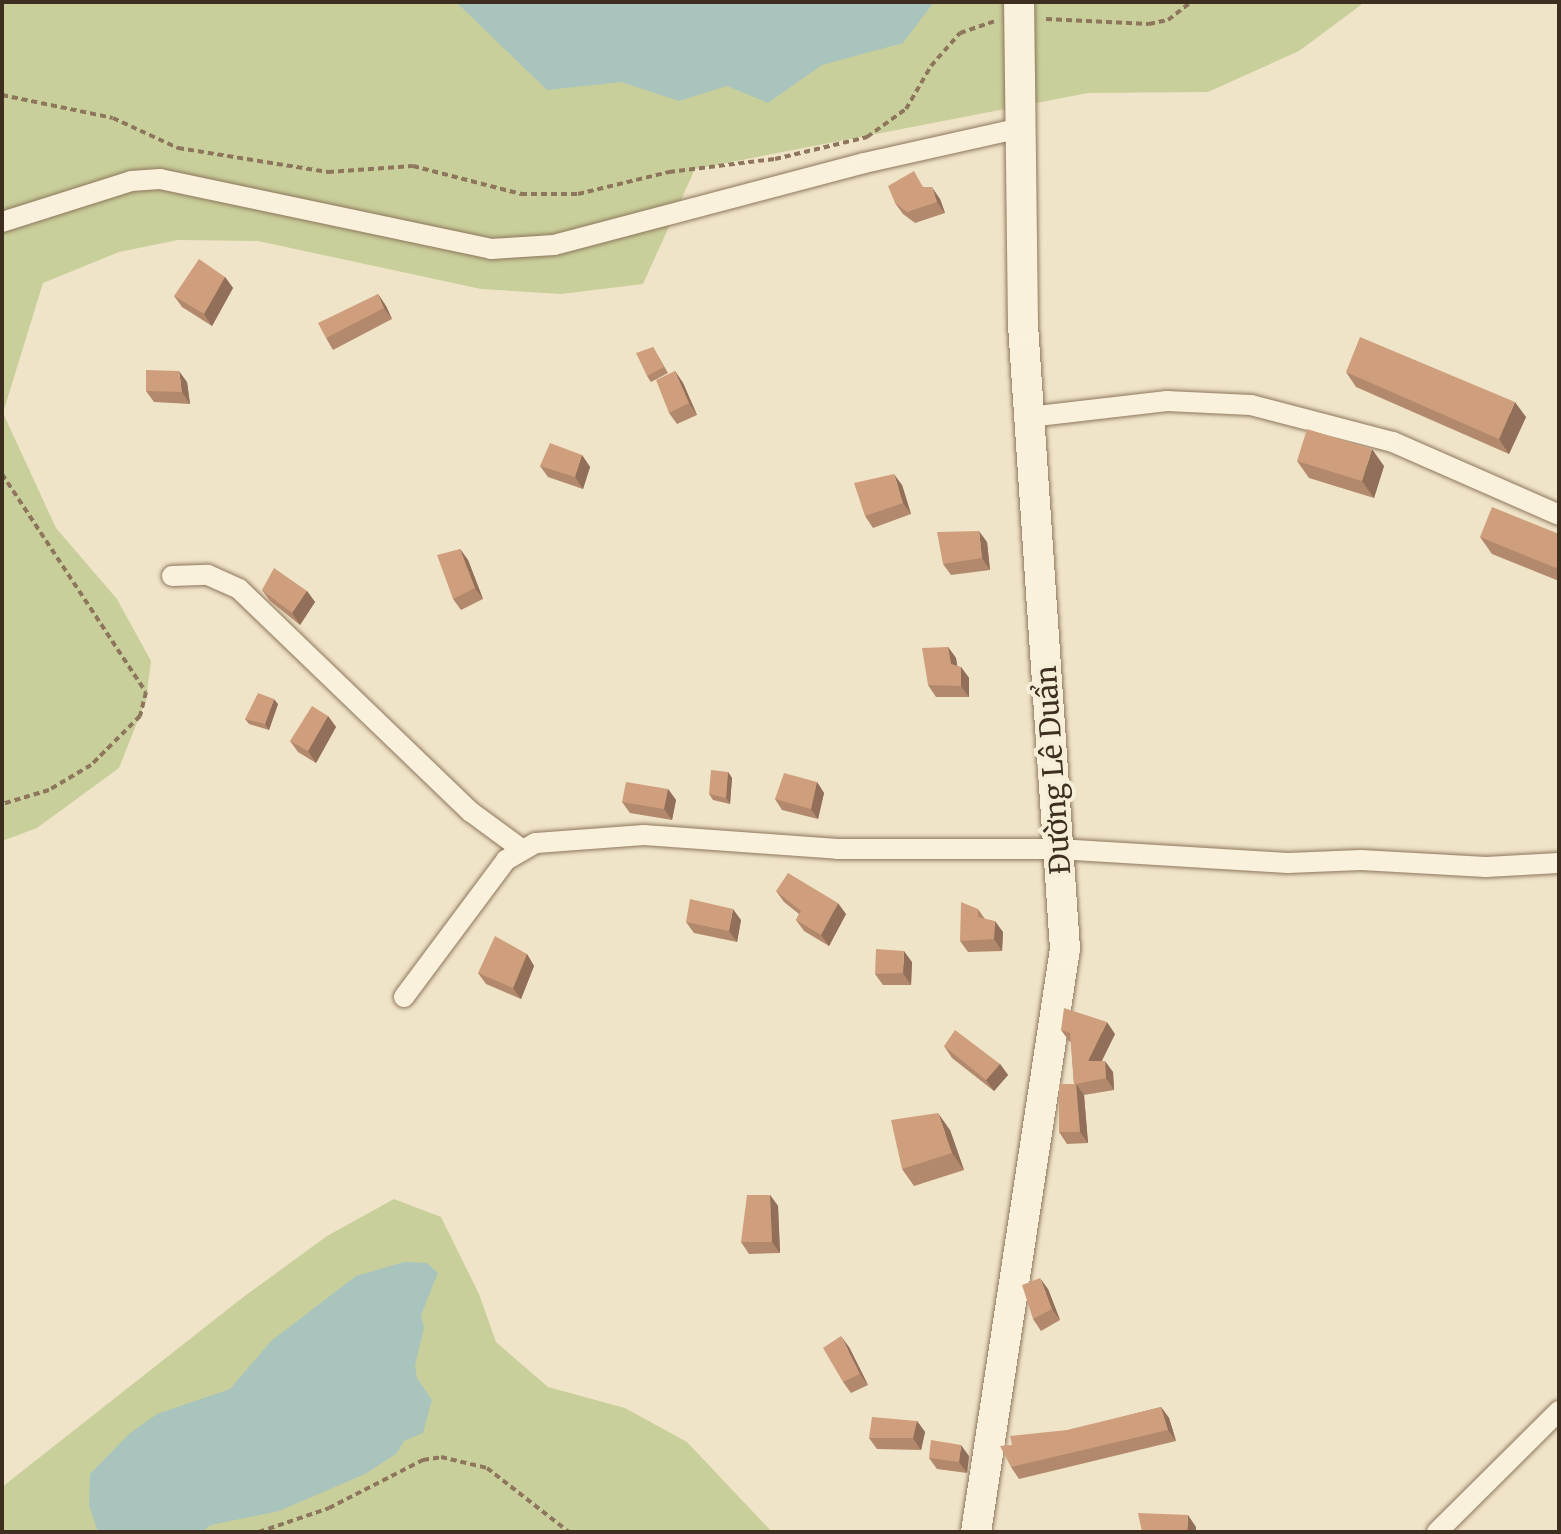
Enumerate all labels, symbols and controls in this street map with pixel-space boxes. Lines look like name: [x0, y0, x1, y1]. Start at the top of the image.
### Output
street label: Đường Lê Duẩn: [1029, 664, 1077, 876]

